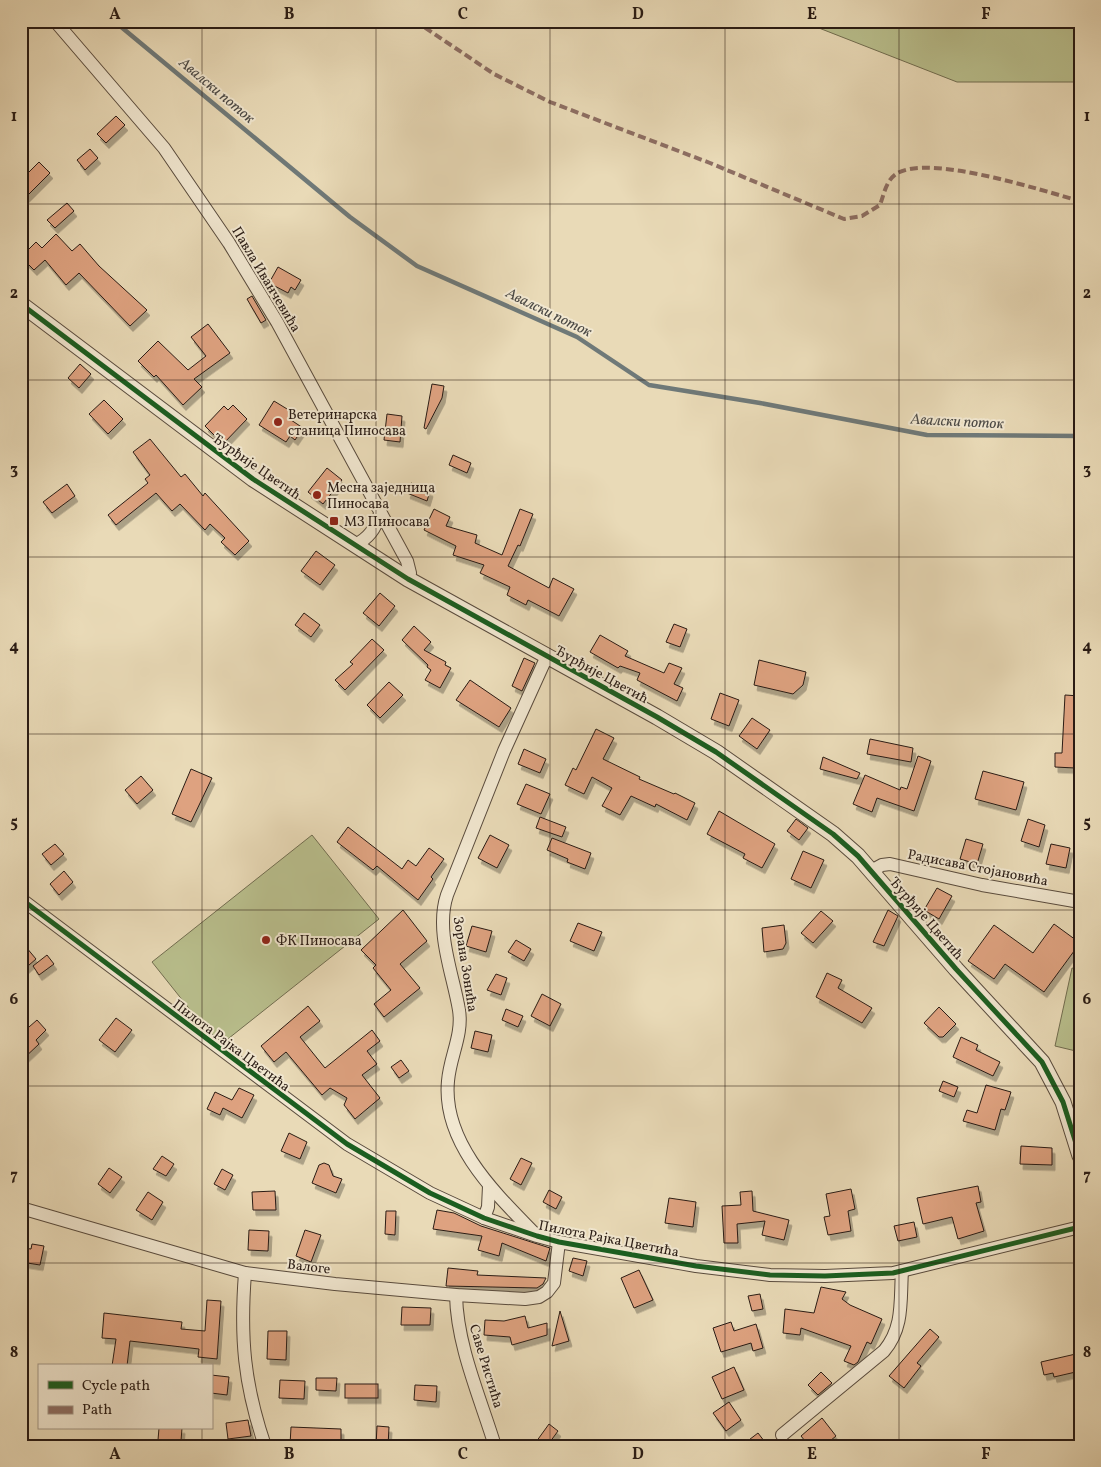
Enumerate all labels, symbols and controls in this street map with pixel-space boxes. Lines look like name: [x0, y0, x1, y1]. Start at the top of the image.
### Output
text: A: [109, 4, 121, 26]
text: B: [284, 4, 295, 26]
text: C: [458, 4, 468, 26]
text: D: [632, 4, 644, 26]
text: E: [807, 4, 817, 26]
text: F: [981, 4, 991, 26]
water label: Авалски поток: [173, 53, 259, 130]
text: 1: [11, 106, 17, 128]
text: 1: [1084, 106, 1090, 128]
street label: Павла Иванчевића: [227, 223, 305, 336]
text: 2: [10, 283, 18, 305]
water label: Авалски поток: [501, 283, 596, 344]
text: 2: [1083, 283, 1091, 305]
place label: Ветеринарска станица Пиносава: [288, 406, 406, 441]
water label: Авалски поток: [909, 410, 1005, 435]
marker: Ветеринарска станица Пиносава: [272, 416, 284, 428]
street label: Ђурђије Цветић: [208, 430, 304, 505]
text: 3: [10, 459, 18, 481]
text: 3: [1083, 459, 1091, 481]
place label: Месна заједница Пиносава: [327, 479, 435, 514]
marker: Месна заједница Пиносава: [311, 489, 323, 501]
place label: МЗ Пиносава: [344, 513, 430, 532]
marker: МЗ Пиносава: [328, 515, 340, 527]
text: 4: [9, 636, 19, 658]
text: 4: [1082, 636, 1092, 658]
street label: Ђурђије Цветић: [551, 642, 652, 709]
text: 5: [10, 812, 18, 834]
text: 5: [1083, 812, 1091, 834]
street label: Радисава Стојановића: [906, 846, 1050, 891]
street label: Ђурђије Цветић: [884, 873, 967, 965]
street label: Зорана Зонића: [448, 915, 481, 1013]
place label: ФК Пиносава: [276, 932, 362, 951]
marker: ФК Пиносава: [260, 934, 272, 946]
text: 6: [10, 989, 19, 1011]
text: 6: [1083, 989, 1092, 1011]
street label: Пилота Рајка Цветића: [168, 996, 294, 1097]
text: 7: [10, 1165, 18, 1187]
text: 7: [1083, 1165, 1091, 1187]
street label: Пилота Рајка Цветића: [537, 1217, 681, 1262]
street label: Валоге: [286, 1255, 332, 1280]
street label: Саве Ристића: [464, 1322, 507, 1411]
text: 8: [10, 1342, 18, 1364]
text: 8: [1083, 1342, 1091, 1364]
legend: [38, 1364, 212, 1430]
text: Cycle path: [82, 1376, 150, 1397]
text: Path: [82, 1400, 112, 1421]
text: A: [109, 1444, 121, 1466]
text: B: [284, 1444, 295, 1466]
text: C: [458, 1444, 468, 1466]
text: D: [632, 1444, 644, 1466]
text: E: [807, 1444, 817, 1466]
text: F: [981, 1444, 991, 1466]

